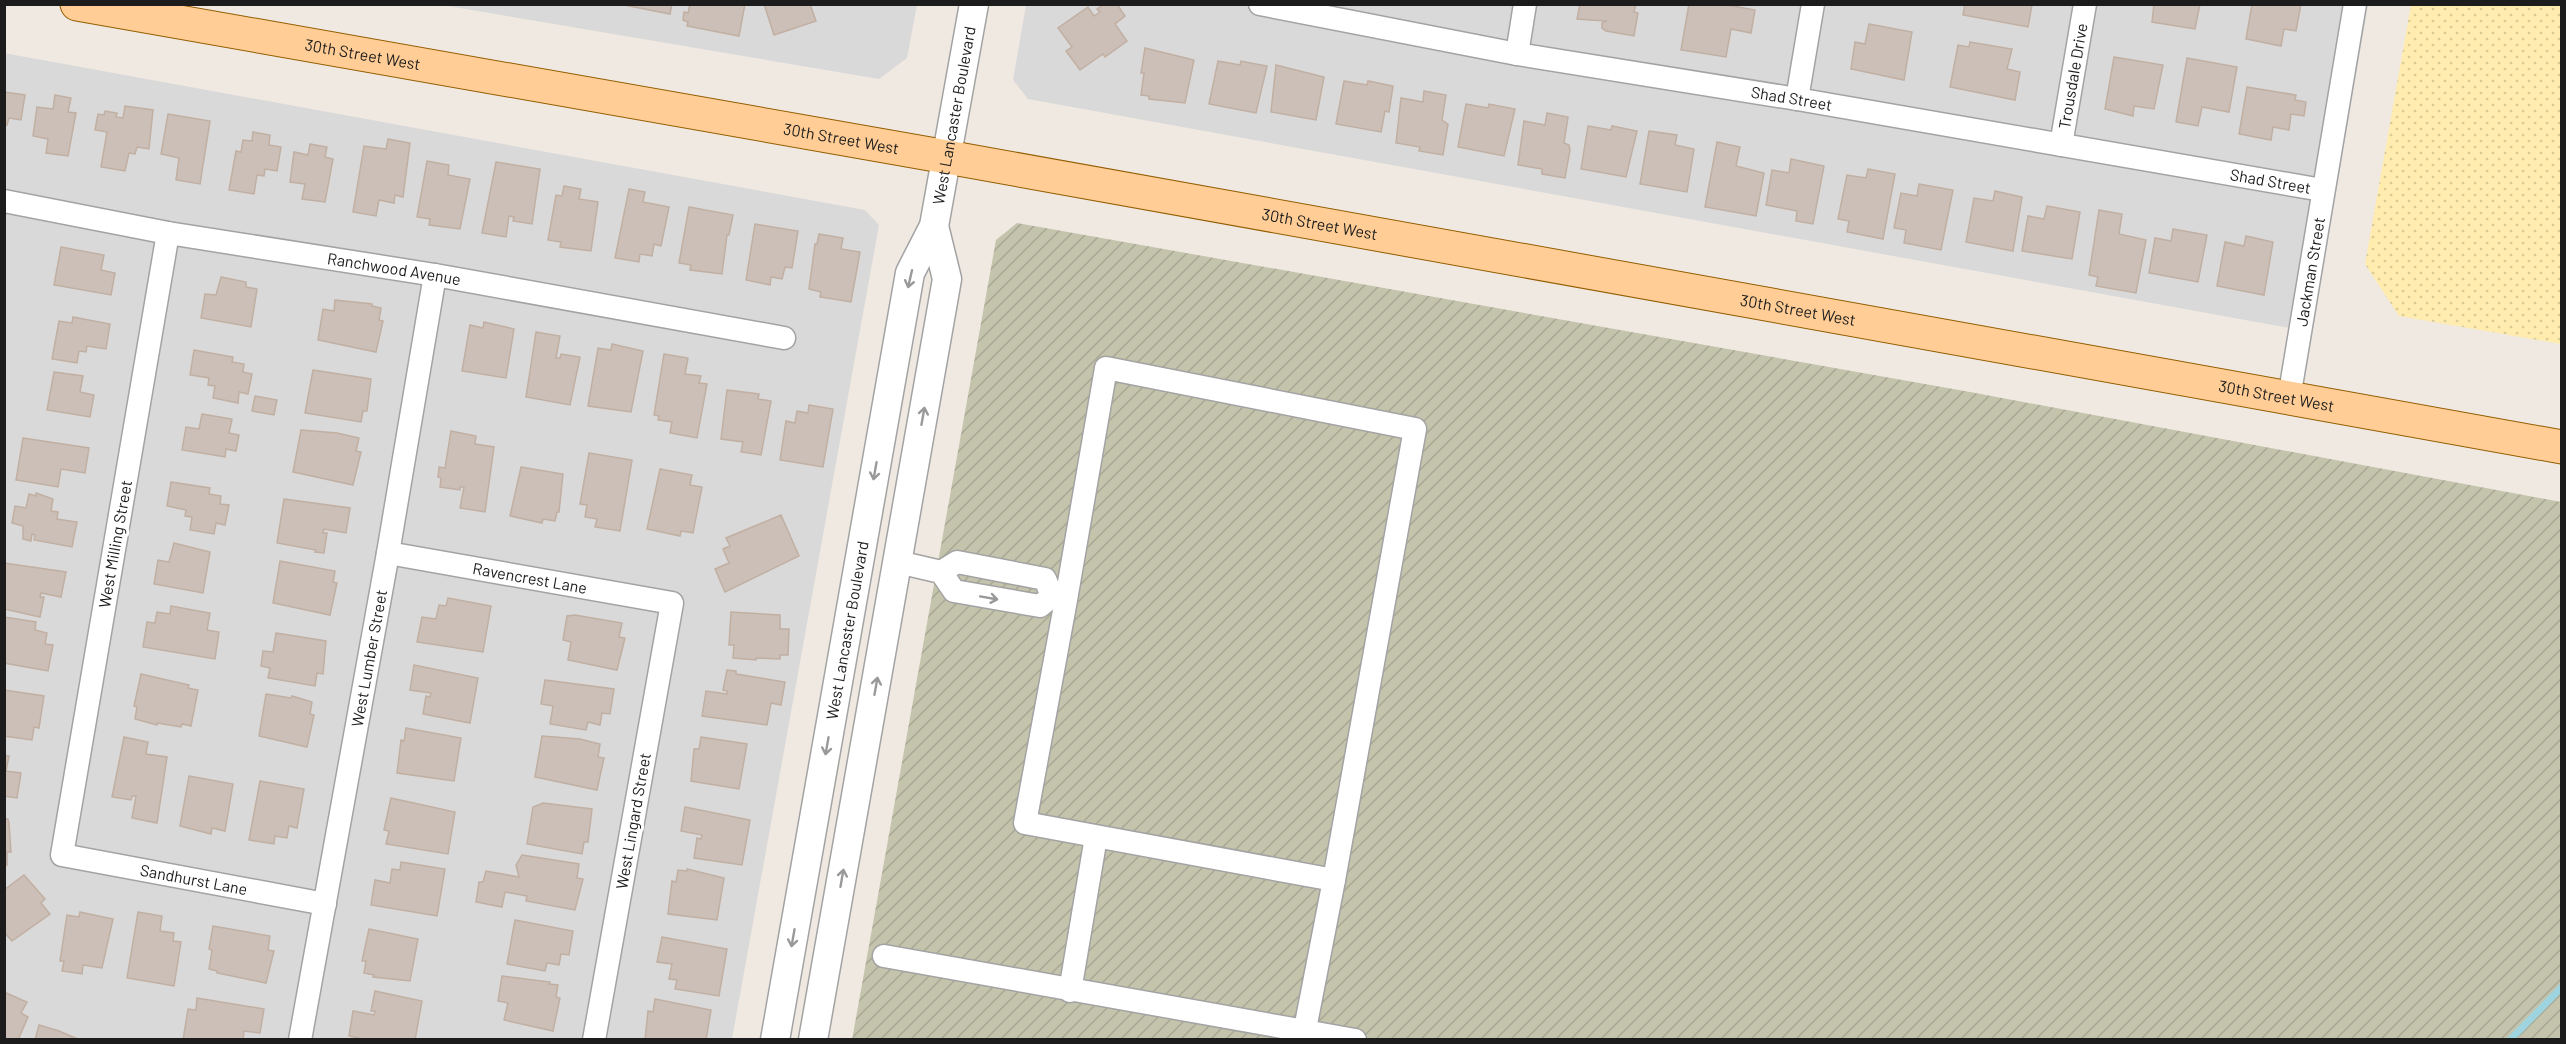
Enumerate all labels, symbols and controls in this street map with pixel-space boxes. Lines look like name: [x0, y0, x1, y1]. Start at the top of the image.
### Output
street label: Trousdale Drive: [2054, 22, 2091, 130]
street label: West Lancaster Boulevard: [928, 24, 979, 206]
street label: 30th Street West: [303, 34, 422, 73]
street label: Shad Street: [1750, 82, 1834, 114]
street label: 30th Street West: [782, 118, 901, 157]
street label: Shad Street: [2229, 164, 2313, 197]
street label: 30th Street West: [1260, 204, 1379, 243]
street label: Jackman Street: [2291, 215, 2328, 328]
street label: Ranchwood Avenue: [326, 248, 462, 288]
one-way arrow: [903, 269, 915, 288]
street label: 30th Street West: [1739, 290, 1857, 329]
street label: 30th Street West: [2217, 376, 2336, 415]
one-way arrow: [918, 407, 929, 426]
one-way arrow: [869, 461, 880, 480]
street label: West Milling Street: [94, 479, 135, 609]
street label: West Lancaster Boulevard: [822, 539, 872, 721]
street label: Ravencrest Lane: [471, 558, 589, 597]
street label: West Lumber Street: [347, 588, 390, 728]
one-way arrow: [979, 592, 998, 603]
one-way arrow: [871, 677, 882, 697]
one-way arrow: [821, 735, 832, 755]
street label: West Lingard Street: [611, 751, 654, 891]
street label: Sandhurst Lane: [139, 860, 249, 898]
one-way arrow: [837, 869, 848, 889]
one-way arrow: [787, 927, 798, 947]

